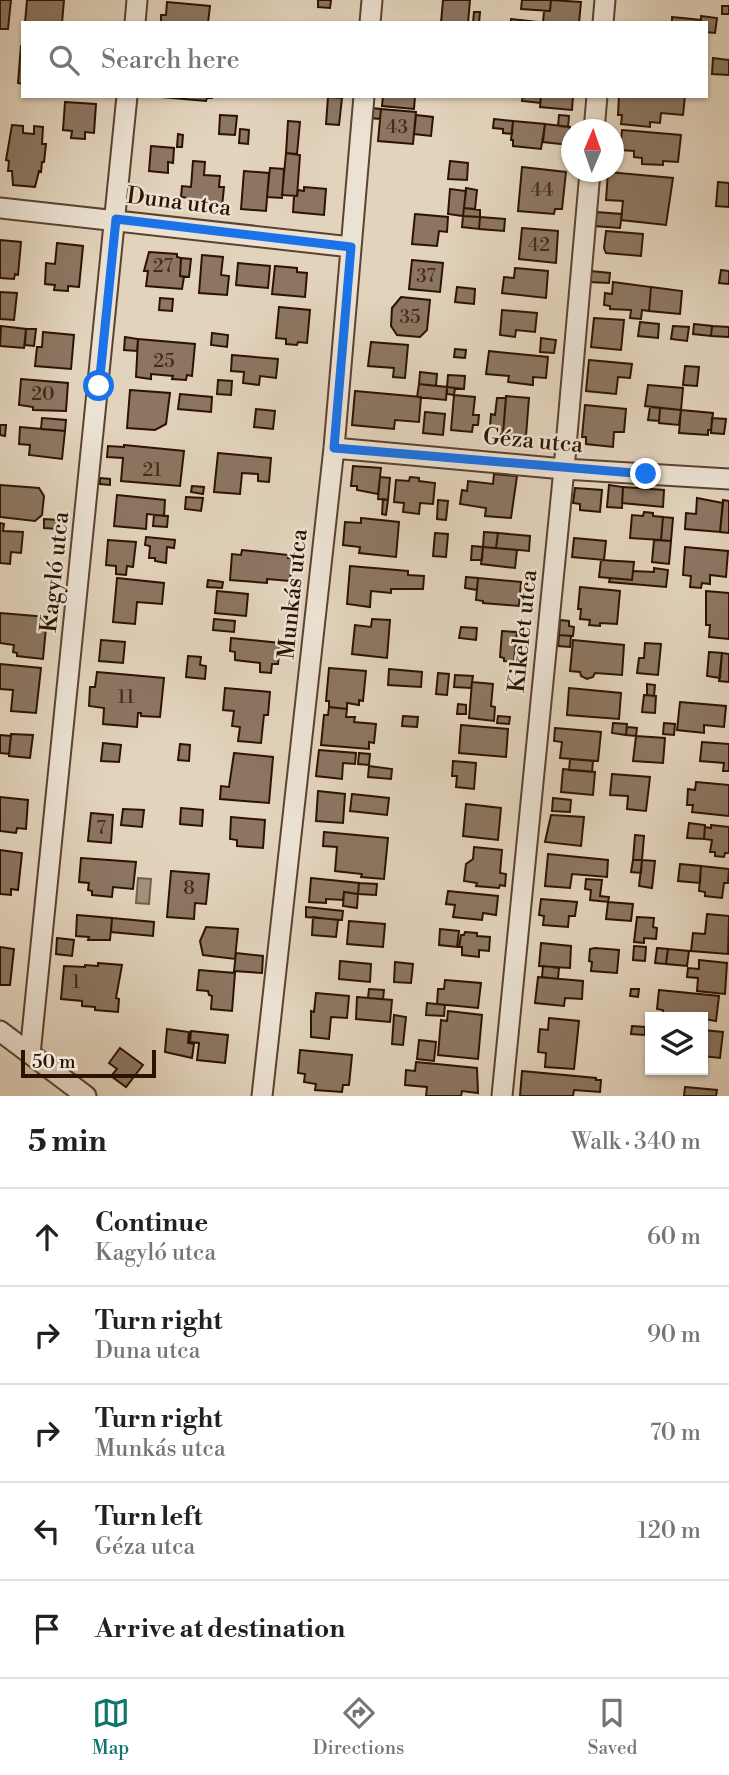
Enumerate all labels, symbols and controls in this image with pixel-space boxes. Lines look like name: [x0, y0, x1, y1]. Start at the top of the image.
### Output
search box: [21, 21, 708, 98]
icon: search: [45, 41, 83, 79]
text: Search here: [101, 44, 240, 76]
house number: 43: [386, 115, 408, 139]
north arrow: [561, 119, 624, 182]
house number: 44: [531, 178, 554, 202]
street label: Duna utca: [125, 182, 233, 222]
house number: 42: [528, 233, 550, 257]
house number: 27: [153, 254, 174, 278]
house number: 37: [416, 264, 436, 288]
house number: 35: [400, 305, 420, 329]
house number: 25: [153, 349, 175, 373]
route start: [83, 370, 114, 401]
house number: 20: [31, 382, 55, 406]
street label: Géza utca: [482, 423, 584, 459]
house number: 21: [142, 458, 162, 482]
route end: [630, 458, 661, 489]
street label: Kagyló utca: [35, 510, 75, 634]
street label: Munkás utca: [272, 527, 314, 660]
street label: Kikelet utca: [503, 568, 543, 694]
house number: 11: [118, 685, 135, 709]
house number: 7: [96, 816, 106, 840]
house number: 8: [183, 876, 195, 900]
house number: 1: [72, 970, 80, 994]
map controls: [645, 1012, 708, 1075]
button: layers: [645, 1012, 708, 1075]
scale bar: [21, 1047, 156, 1079]
text: 50 m: [32, 1050, 76, 1074]
text: 5 min: [28, 1123, 107, 1161]
text: Walk · 340 m: [571, 1128, 701, 1156]
text: Continue: [95, 1207, 208, 1239]
icon: ahead: [28, 1218, 66, 1256]
text: 60 m: [647, 1223, 701, 1251]
text: Kagyló utca: [95, 1239, 216, 1267]
text: Turn right: [95, 1305, 223, 1337]
icon: right: [28, 1316, 66, 1354]
text: 90 m: [647, 1321, 701, 1349]
text: Duna utca: [95, 1337, 200, 1365]
text: Turn right: [95, 1403, 223, 1435]
icon: right: [28, 1414, 66, 1452]
text: 70 m: [650, 1419, 701, 1447]
text: Munkás utca: [95, 1435, 226, 1463]
text: Turn left: [95, 1501, 203, 1533]
icon: left: [28, 1512, 66, 1550]
text: 120 m: [637, 1517, 701, 1545]
text: Géza utca: [95, 1533, 195, 1561]
icon: arrive: [28, 1610, 66, 1648]
text: Arrive at destination: [95, 1613, 345, 1645]
tab: Map: [92, 1694, 130, 1760]
tab: Directions: [313, 1694, 404, 1760]
tab: Saved: [588, 1694, 637, 1760]

